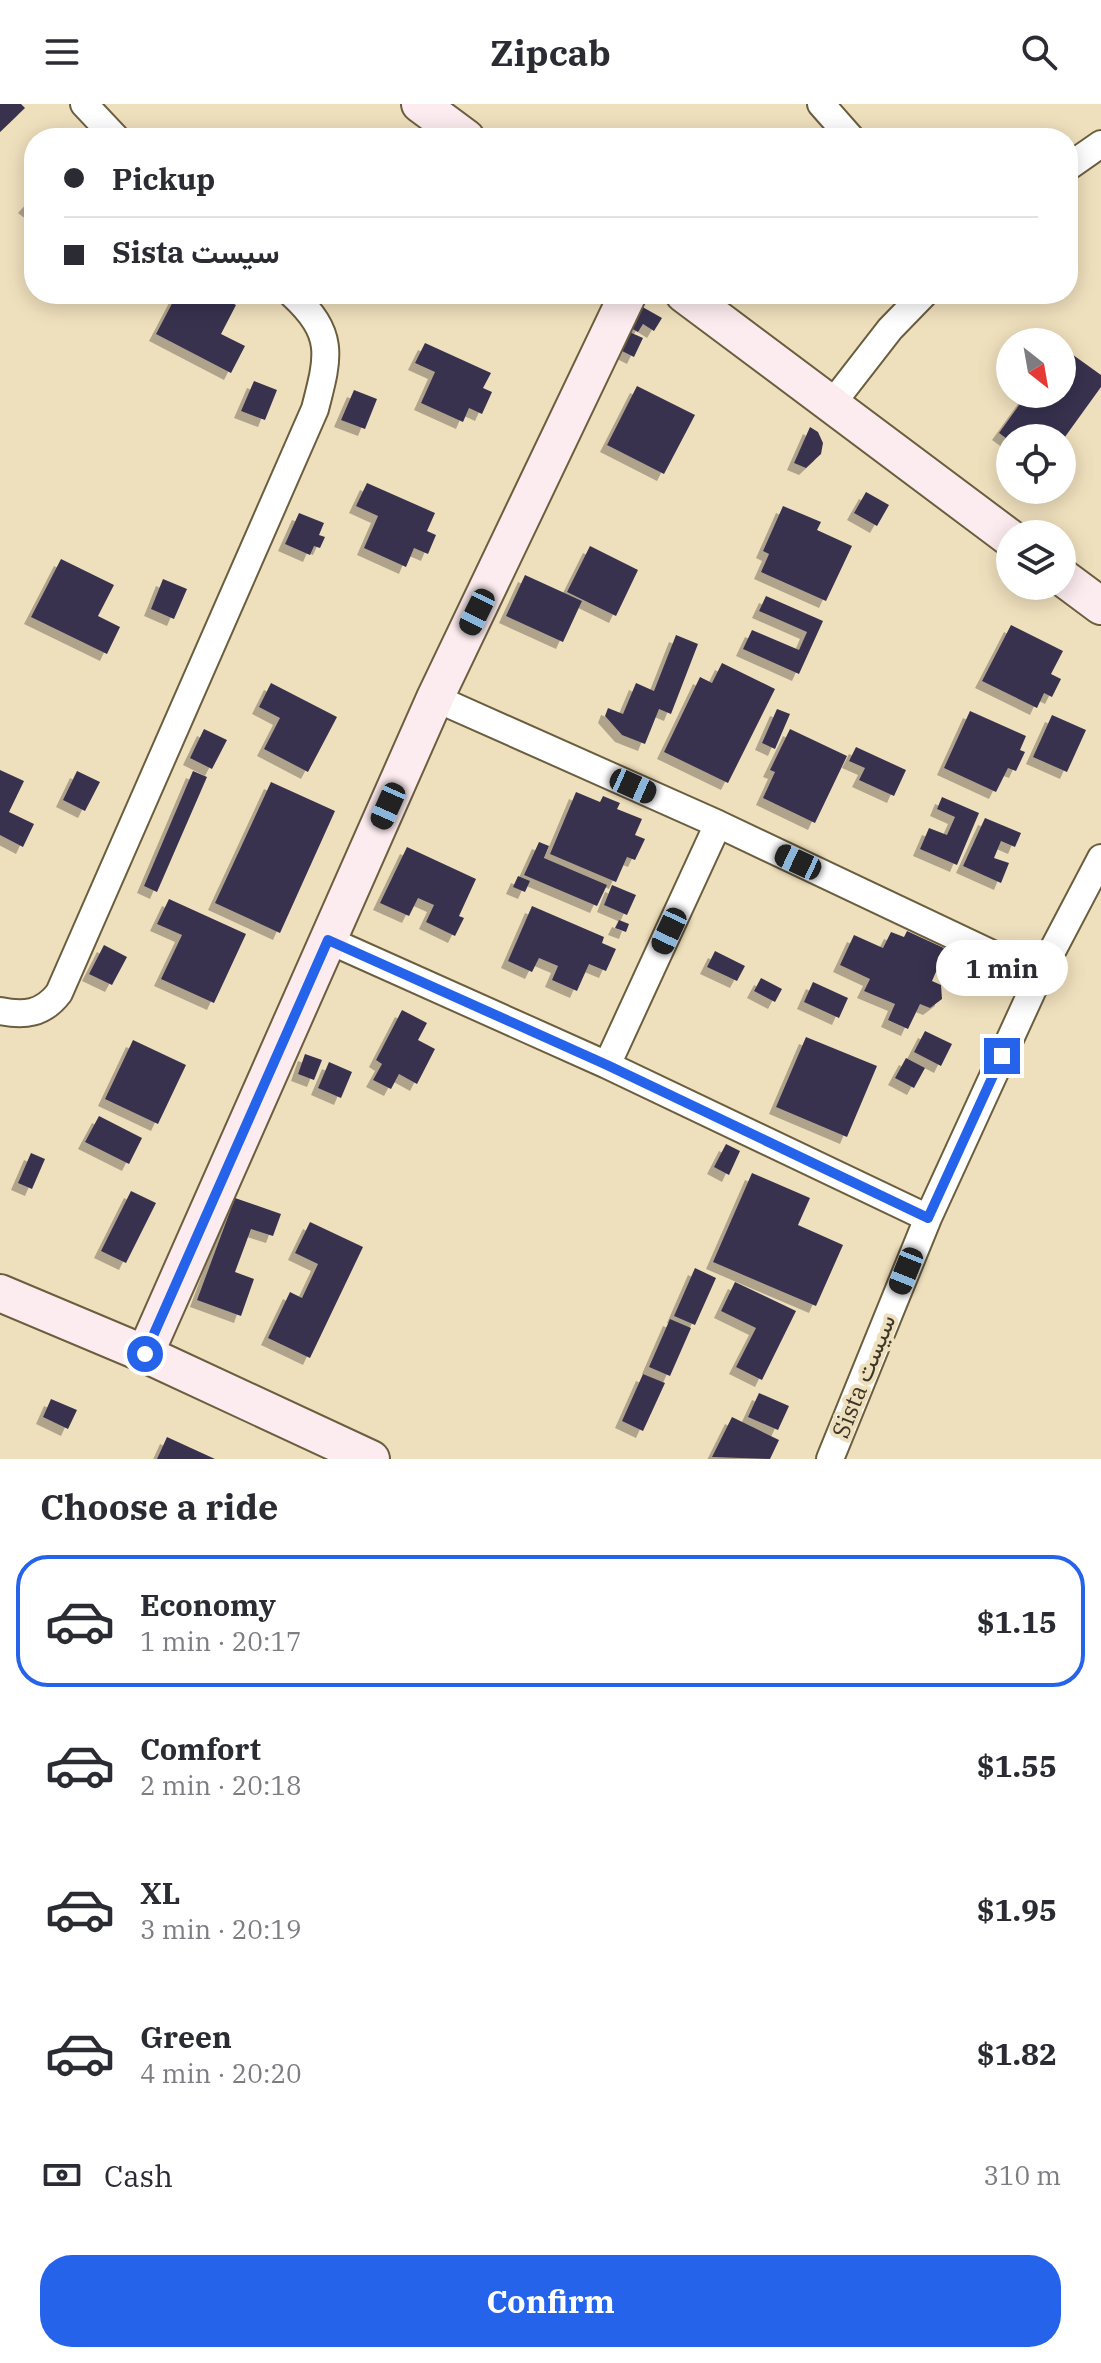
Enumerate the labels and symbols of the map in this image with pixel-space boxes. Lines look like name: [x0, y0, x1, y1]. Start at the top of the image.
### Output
north arrow: [996, 328, 1076, 408]
car: [456, 585, 498, 639]
car: [606, 765, 660, 807]
car: [367, 779, 409, 833]
car: [771, 841, 825, 883]
car: [648, 904, 690, 958]
callout: 1 min: [936, 940, 1068, 996]
route end: [984, 1038, 1020, 1074]
car: [886, 1244, 926, 1298]
street label: Sista سيست: [824, 1309, 902, 1443]
route start: [127, 1336, 163, 1372]

